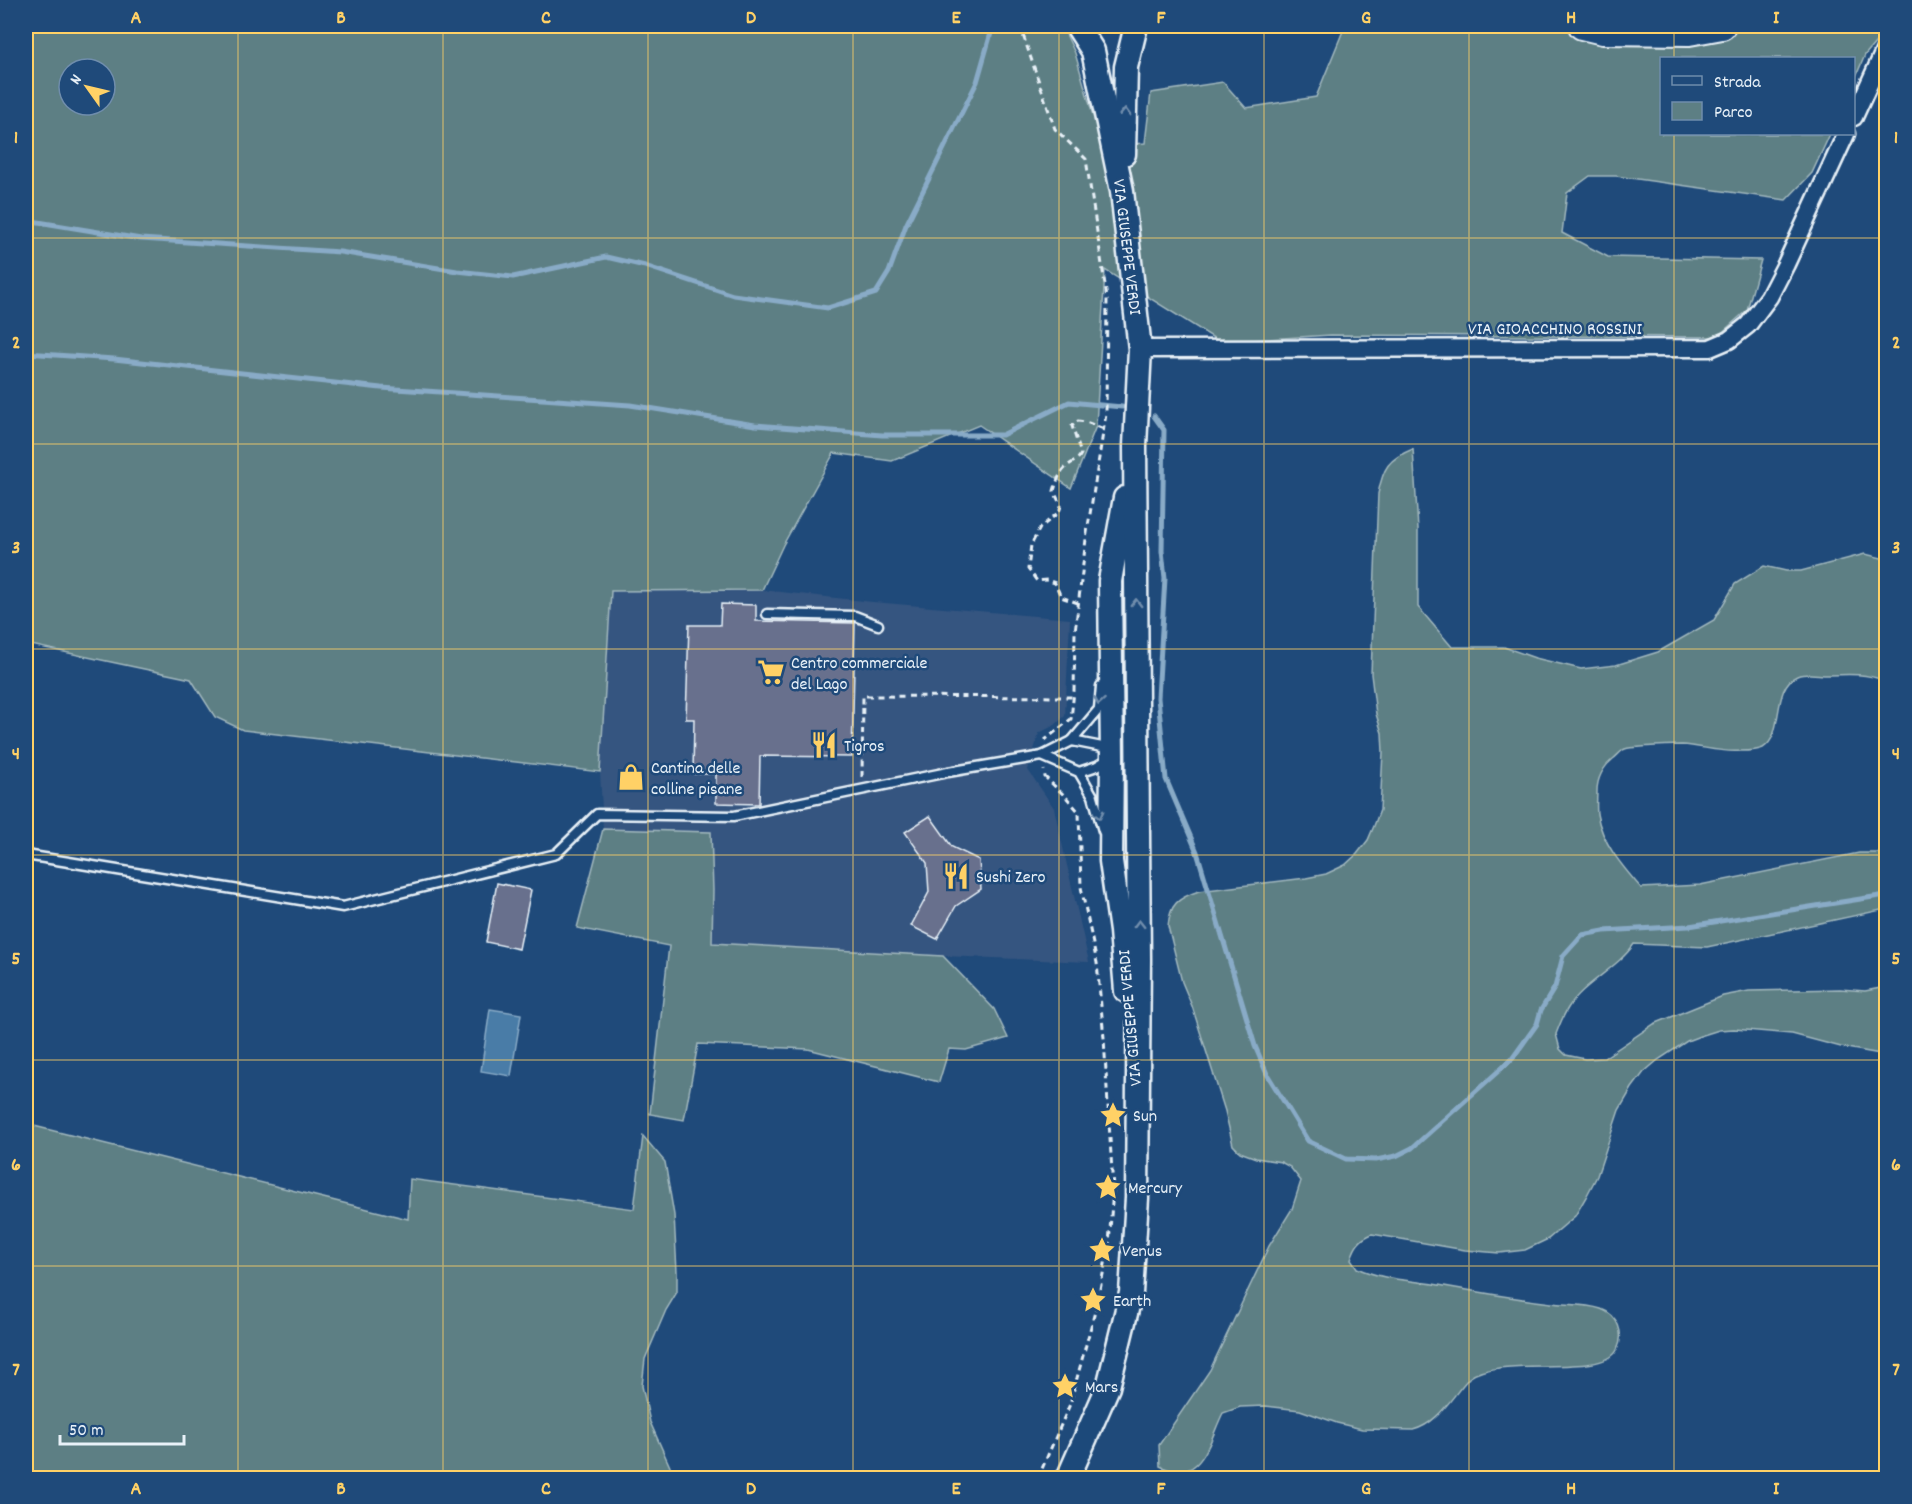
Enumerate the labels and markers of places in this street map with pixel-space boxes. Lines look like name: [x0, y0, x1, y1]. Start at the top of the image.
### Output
place label: Centro commerciale del Lago: [791, 652, 927, 698]
supermarket icon: Centro commerciale del Lago: [756, 657, 786, 687]
restaurant icon: Tigros: [809, 730, 839, 760]
place label: Tigros: [844, 735, 885, 760]
place label: Cantina delle colline pisane: [651, 757, 742, 803]
shop icon: Cantina delle colline pisane: [616, 762, 646, 792]
restaurant icon: Sushi Zero: [941, 861, 971, 891]
place label: Sushi Zero: [976, 866, 1045, 891]
place icon: Sun: [1098, 1100, 1128, 1130]
place label: Sun: [1133, 1105, 1157, 1130]
place icon: Mercury: [1093, 1172, 1123, 1202]
place label: Mercury: [1128, 1177, 1183, 1202]
place icon: Venus: [1087, 1235, 1117, 1265]
place label: Venus: [1122, 1240, 1162, 1265]
place icon: Earth: [1078, 1285, 1108, 1315]
place label: Earth: [1113, 1290, 1151, 1315]
place icon: Mars: [1050, 1371, 1080, 1401]
place label: Mars: [1085, 1376, 1118, 1401]

